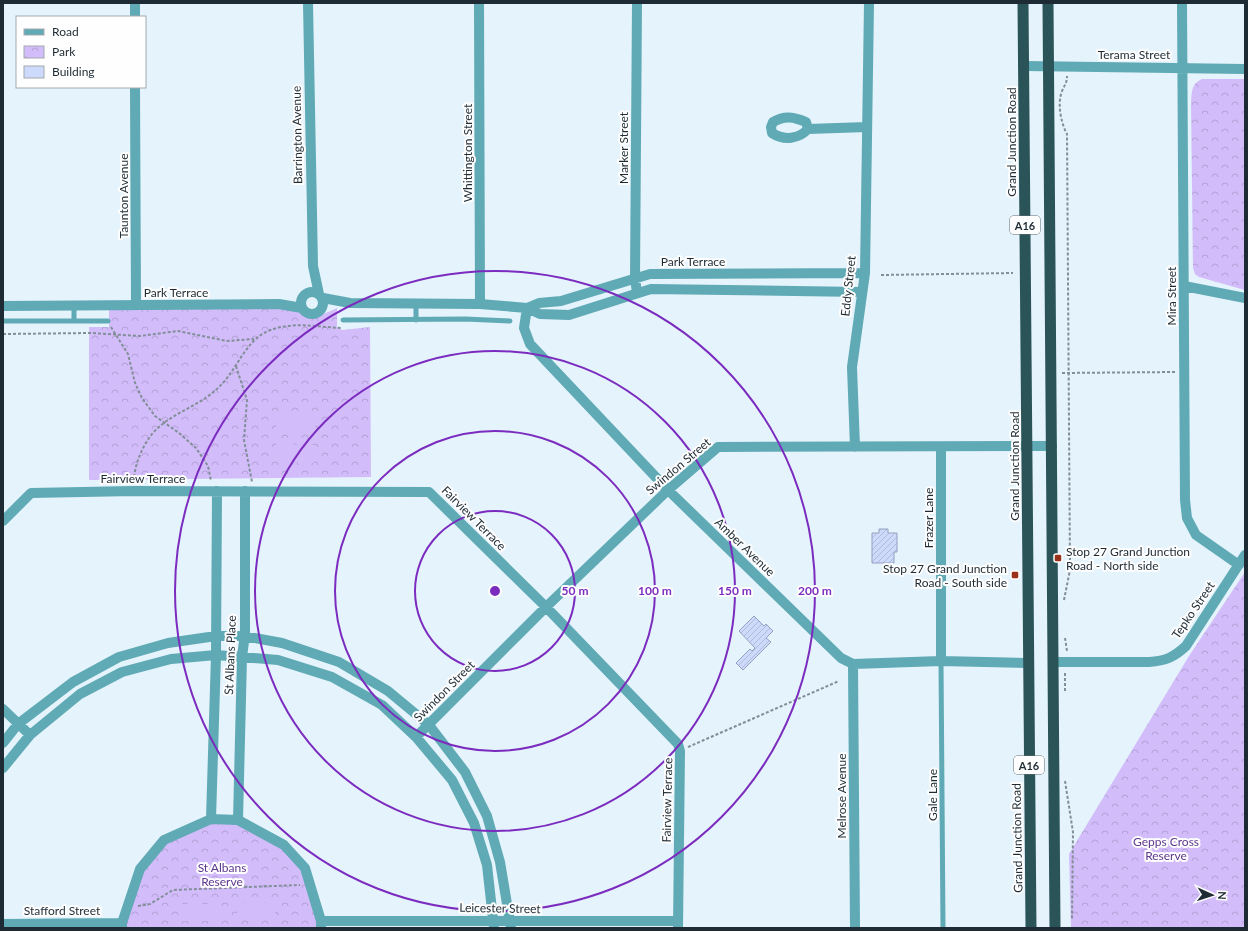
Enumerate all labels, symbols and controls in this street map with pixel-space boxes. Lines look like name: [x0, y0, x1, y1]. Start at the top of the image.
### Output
legend: [16, 16, 146, 88]
text: Road: [52, 24, 79, 39]
text: Park: [52, 44, 76, 59]
street label: Terama Street: [1098, 47, 1171, 62]
text: Building: [52, 64, 95, 79]
street label: Barrington Avenue: [289, 86, 305, 184]
street label: Grand Junction Road: [1004, 87, 1019, 197]
street label: Whittington Street: [460, 103, 475, 202]
street label: Marker Street: [616, 111, 631, 184]
street label: Taunton Avenue: [116, 153, 131, 239]
road number: A16: [1010, 216, 1040, 234]
street label: Park Terrace: [661, 254, 725, 269]
street label: Eddy Street: [837, 254, 859, 317]
street label: Mira Street: [1164, 266, 1179, 325]
street label: Park Terrace: [144, 285, 208, 300]
street label: Grand Junction Road: [1007, 411, 1022, 521]
street label: Swindon Street: [642, 434, 714, 498]
street label: Fairview Terrace: [101, 471, 185, 486]
street label: Fairview Terrace: [439, 483, 509, 553]
street label: Frazer Lane: [921, 488, 936, 548]
street label: Amber Avenue: [712, 515, 778, 579]
place label: Stop 27 Grand Junction Road - North side: [1066, 544, 1190, 573]
marker: Stop 27 Grand Junction Road - North side: [1053, 553, 1063, 563]
place label: Stop 27 Grand Junction Road - South side: [883, 561, 1007, 590]
marker: Stop 27 Grand Junction Road - South side: [1010, 570, 1020, 580]
street label: Tepko Street: [1168, 578, 1218, 642]
text: 50 m: [562, 583, 588, 598]
text: 100 m: [638, 583, 672, 598]
text: 150 m: [718, 583, 752, 598]
text: 200 m: [798, 583, 832, 598]
centre of rings: [488, 584, 502, 598]
street label: St Albans Place: [221, 615, 239, 695]
street label: Swindon Street: [410, 657, 478, 725]
street label: Melrose Avenue: [834, 754, 849, 838]
road number: A16: [1014, 756, 1044, 774]
street label: Fairview Terrace: [659, 757, 675, 843]
street label: Gale Lane: [925, 769, 940, 821]
street label: Grand Junction Road: [1009, 783, 1025, 893]
park label: Gepps Cross Reserve: [1133, 834, 1199, 863]
park label: St Albans Reserve: [198, 860, 246, 889]
north arrow: [1192, 875, 1232, 915]
text: N: [1216, 891, 1229, 900]
street label: Leicester Street: [459, 900, 542, 916]
street label: Stafford Street: [24, 903, 101, 918]

